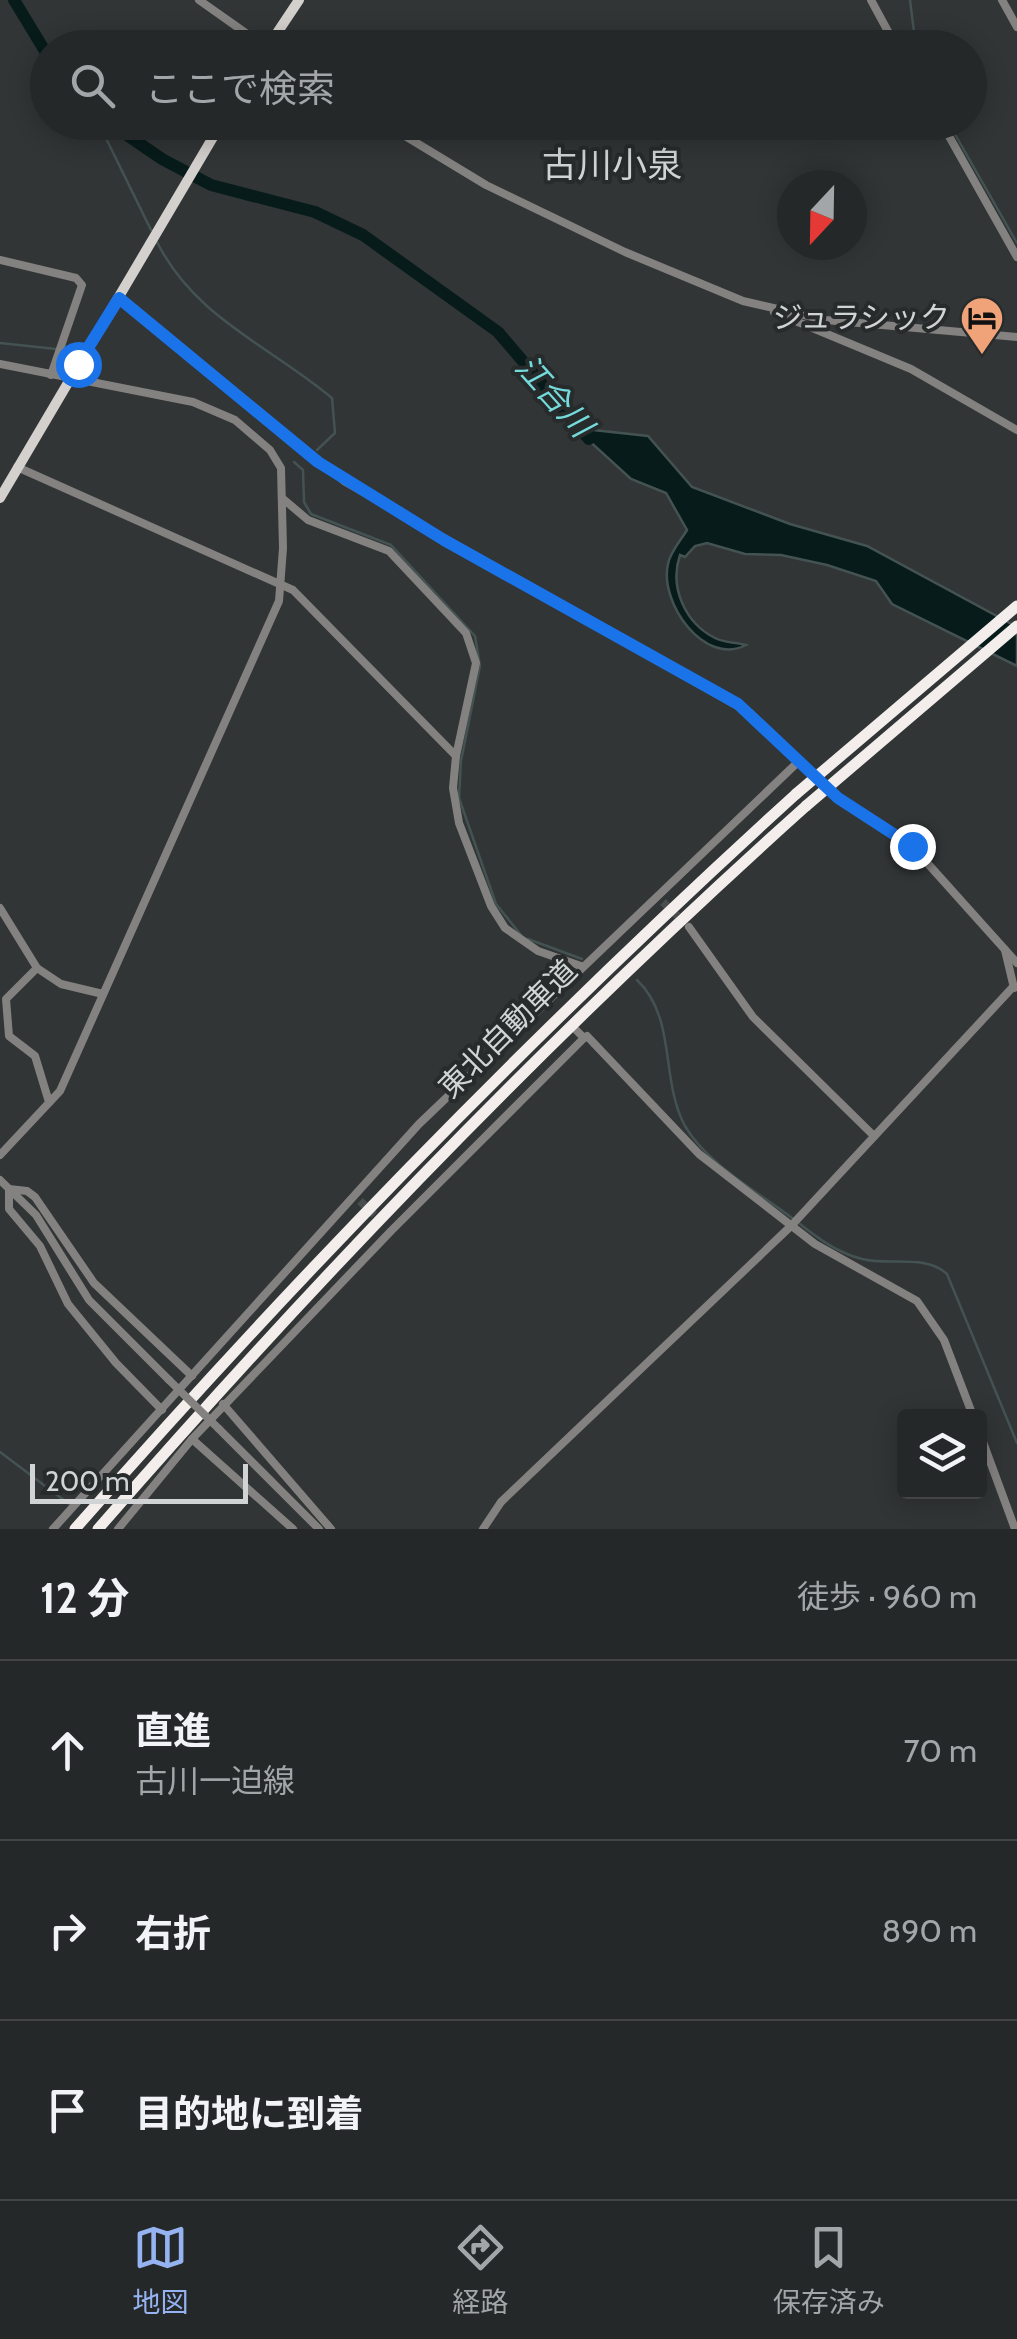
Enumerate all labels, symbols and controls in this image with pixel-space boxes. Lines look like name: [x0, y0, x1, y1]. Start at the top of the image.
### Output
search box: [30, 30, 987, 140]
icon: search: [65, 58, 120, 113]
text: ここで検索: [145, 65, 335, 112]
district label: 古川小泉: [542, 143, 682, 186]
north arrow: [777, 170, 867, 260]
hotel icon: ジュラシック: [959, 295, 1005, 356]
place label: ジュラシック: [773, 299, 950, 336]
route start: [56, 342, 102, 388]
water label: 江合川: [508, 347, 603, 447]
route end: [890, 824, 936, 870]
street label: 東北自動車道: [431, 952, 584, 1105]
map controls: [897, 1409, 987, 1499]
button: layers: [897, 1409, 987, 1499]
scale bar: [30, 1459, 248, 1504]
text: 200 m: [45, 1464, 130, 1498]
text: 12 分: [40, 1572, 129, 1624]
text: 徒歩 · 960 m: [797, 1577, 977, 1616]
text: 直進: [135, 1707, 211, 1754]
icon: ahead: [40, 1723, 95, 1778]
text: 70 m: [904, 1731, 977, 1770]
text: 古川一迫線: [135, 1761, 295, 1800]
icon: right: [40, 1903, 95, 1958]
text: 右折: [135, 1910, 211, 1957]
text: 890 m: [882, 1911, 977, 1950]
icon: arrive: [40, 2083, 95, 2138]
text: 目的地に到着: [135, 2090, 363, 2137]
tab: 地図: [132, 2220, 188, 2320]
tab: 経路: [452, 2220, 509, 2320]
tab: 保存済み: [773, 2220, 885, 2320]

